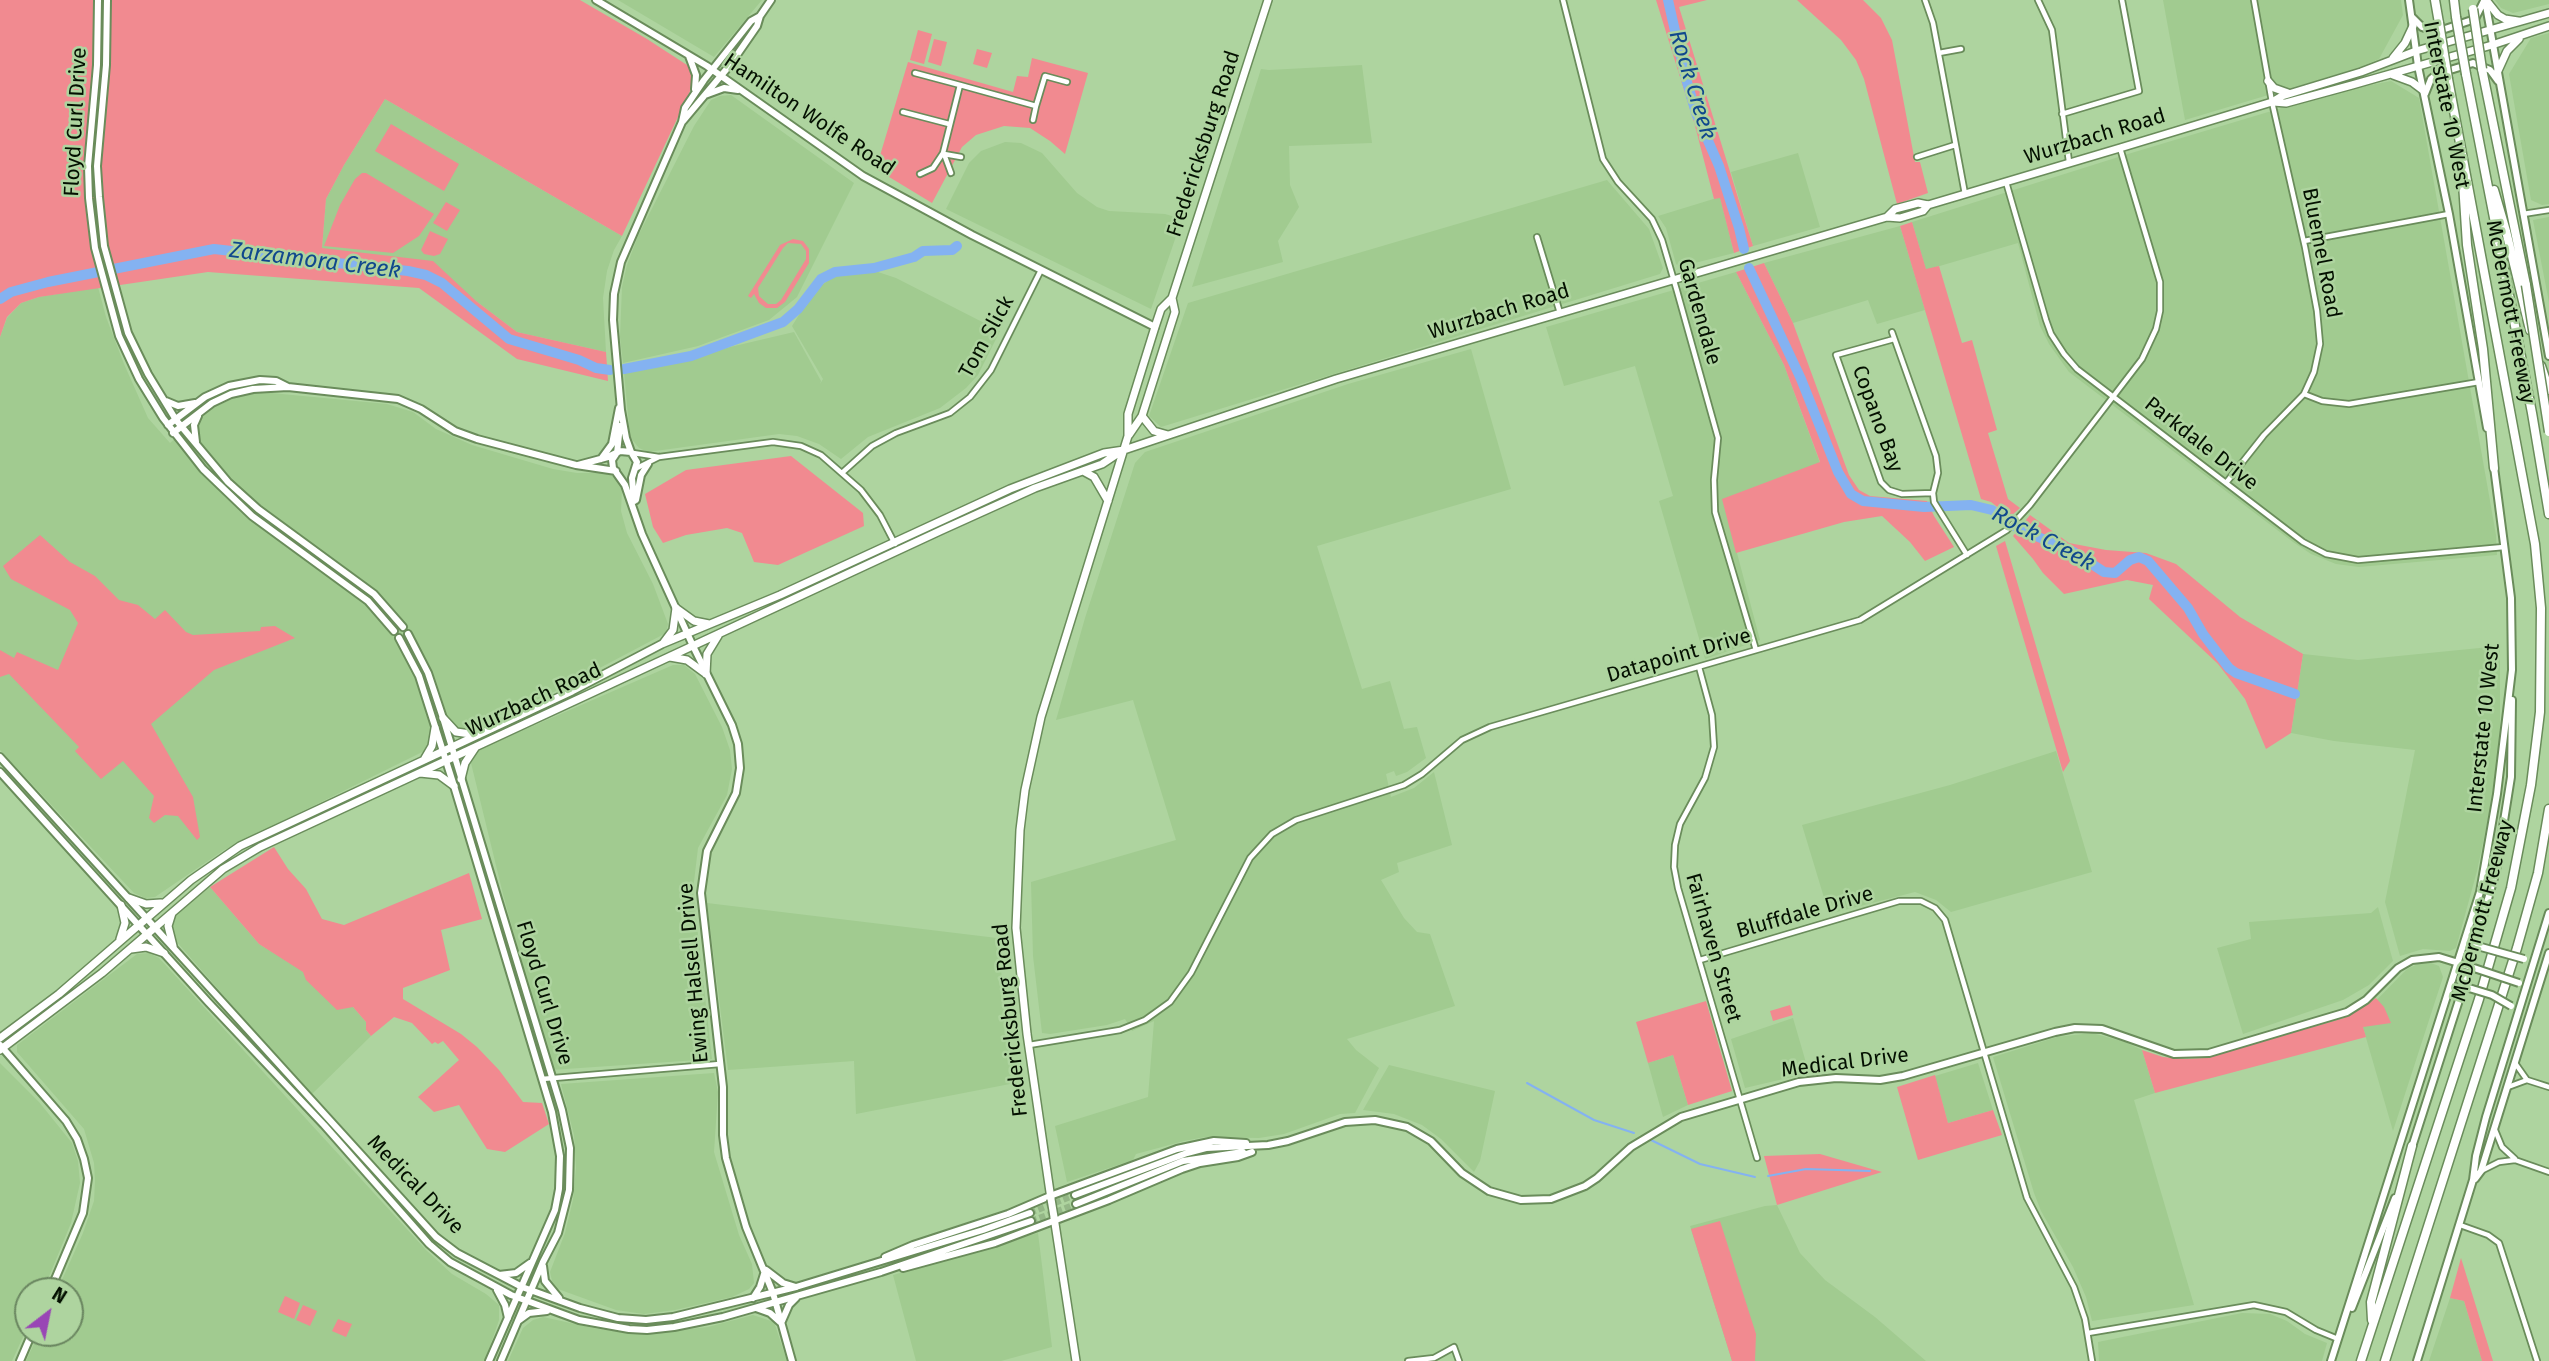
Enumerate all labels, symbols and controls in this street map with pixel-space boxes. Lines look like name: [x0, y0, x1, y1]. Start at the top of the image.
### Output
street label: Interstate 10 West: [2417, 19, 2475, 191]
water label: Rock Creek: [1662, 27, 1722, 143]
street label: Floyd Curl Drive: [60, 47, 92, 197]
street label: Hamilton Wolfe Road: [719, 48, 899, 182]
street label: Fredericksburg Road: [1162, 48, 1246, 240]
street label: Wurzbach Road: [2021, 104, 2169, 170]
street label: Bluemel Road: [2296, 186, 2346, 320]
street label: McDermott Freeway: [2480, 218, 2540, 406]
water label: Zarzamora Creek: [228, 237, 402, 285]
street label: Gardendale: [1672, 256, 1726, 368]
street label: Wurzbach Road: [1425, 279, 1573, 345]
street label: Tom Slick: [954, 292, 1020, 382]
street label: Copano Bay: [1846, 362, 1908, 476]
street label: Parkdale Drive: [2139, 392, 2263, 496]
water label: Rock Creek: [1987, 500, 2099, 578]
street label: Datapoint Drive: [1604, 623, 1754, 689]
street label: Interstate 10 West: [2463, 642, 2505, 814]
street label: Wurzbach Road: [462, 658, 606, 742]
street label: McDermott Freeway: [2447, 818, 2519, 1004]
street label: Fairhaven Street: [1680, 870, 1746, 1026]
street label: Bluffdale Drive: [1734, 881, 1876, 945]
street label: Ewing Halsell Drive: [674, 882, 714, 1064]
street label: Floyd Curl Drive: [510, 918, 578, 1068]
street label: Fredericksburg Road: [988, 922, 1034, 1118]
street label: Medical Drive: [1780, 1043, 1910, 1083]
street label: Medical Drive: [361, 1130, 469, 1240]
north arrow: [14, 1277, 84, 1347]
text: N: [48, 1282, 71, 1309]

